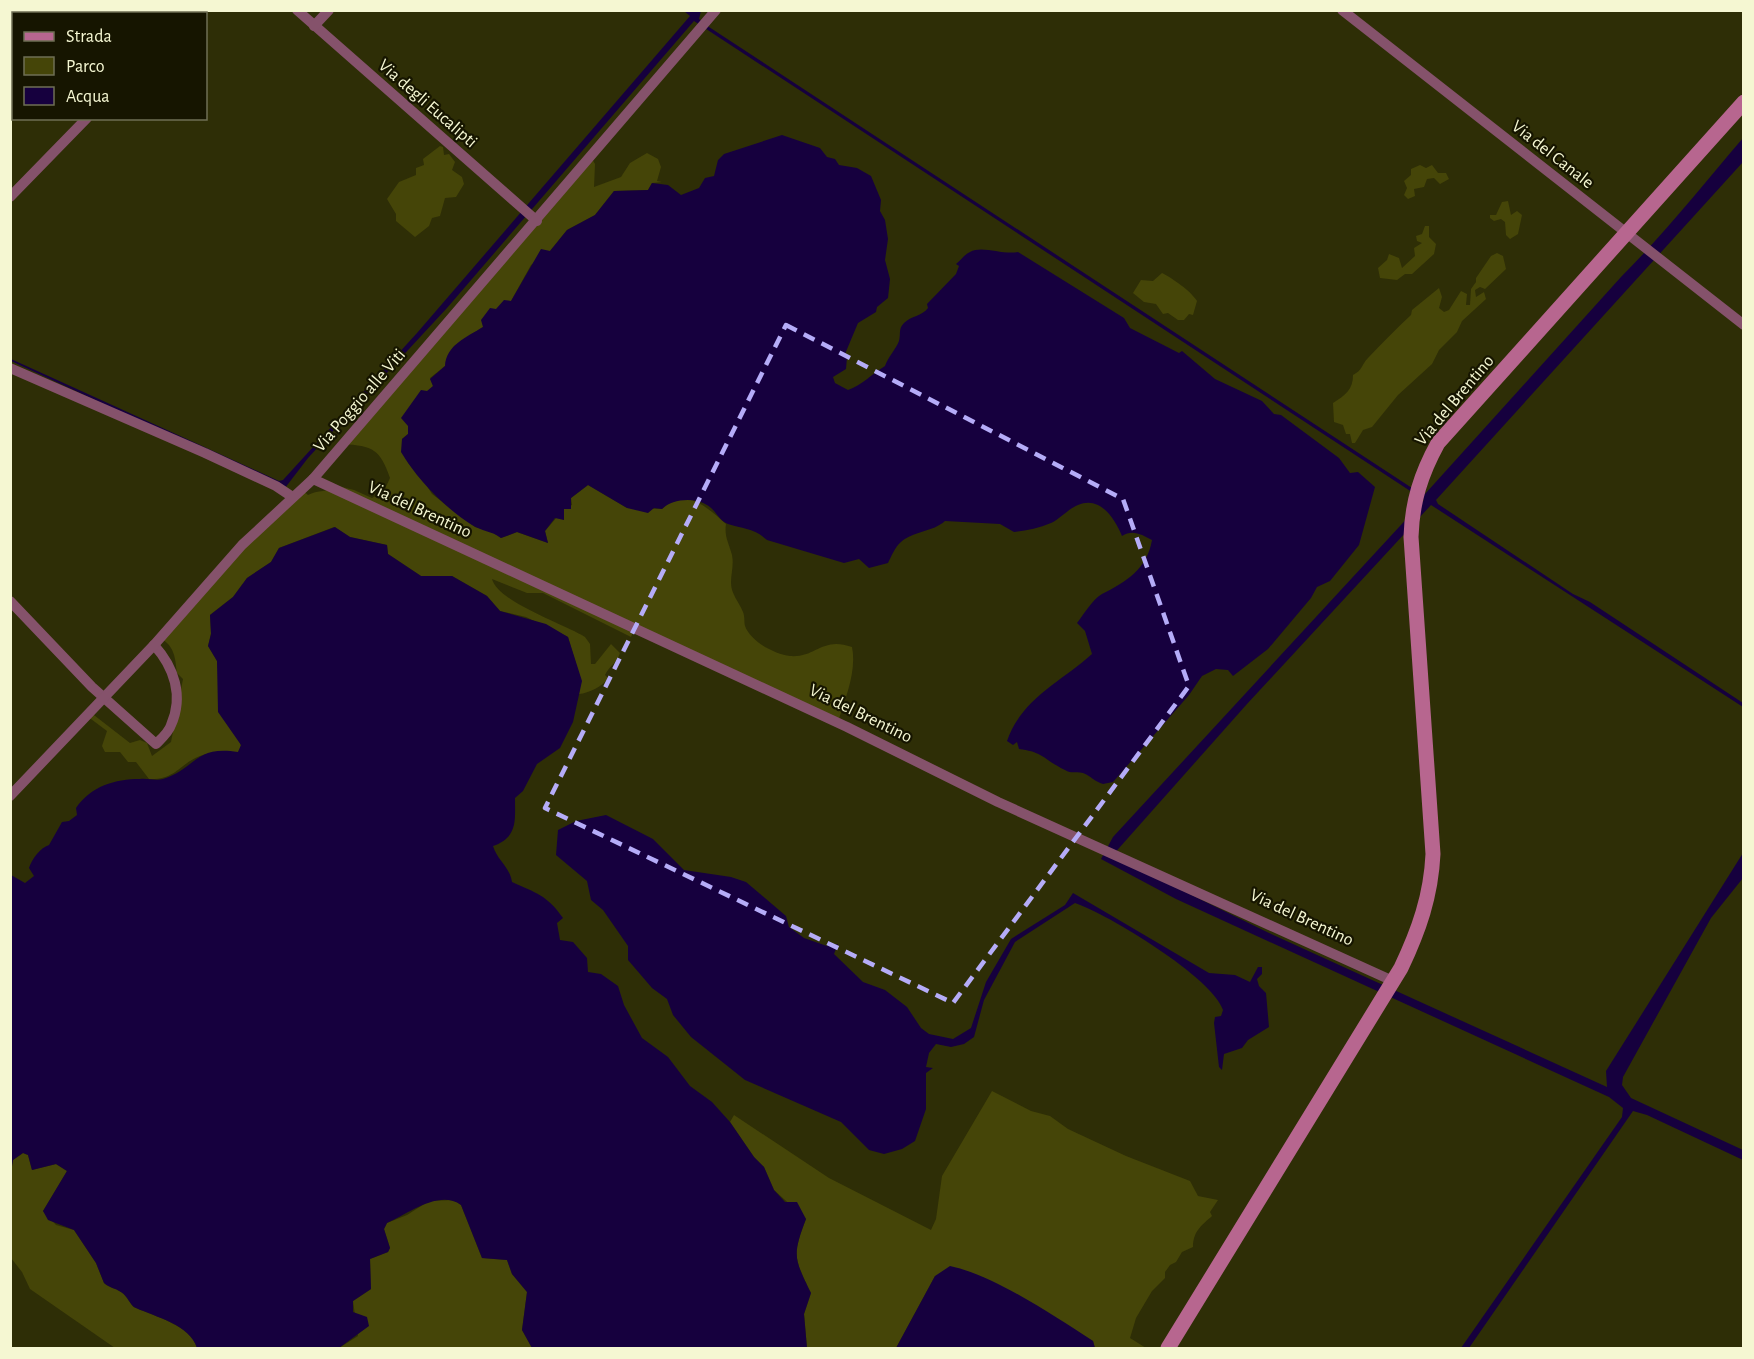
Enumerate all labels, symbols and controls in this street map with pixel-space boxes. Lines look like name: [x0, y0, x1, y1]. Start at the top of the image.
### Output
legend: [12, 12, 207, 120]
text: Strada: [66, 28, 112, 46]
street label: Via degli Eucalipti: [375, 56, 480, 151]
text: Parco: [66, 58, 105, 76]
text: Acqua: [66, 88, 110, 106]
street label: Via del Canale: [1508, 117, 1597, 192]
street label: Via Poggio alle Viti: [310, 346, 409, 456]
street label: Via del Brentino: [1412, 352, 1498, 449]
street label: Via del Brentino: [365, 478, 474, 542]
street label: Via del Brentino: [806, 681, 915, 747]
street label: Via del Brentino: [1247, 886, 1356, 950]

